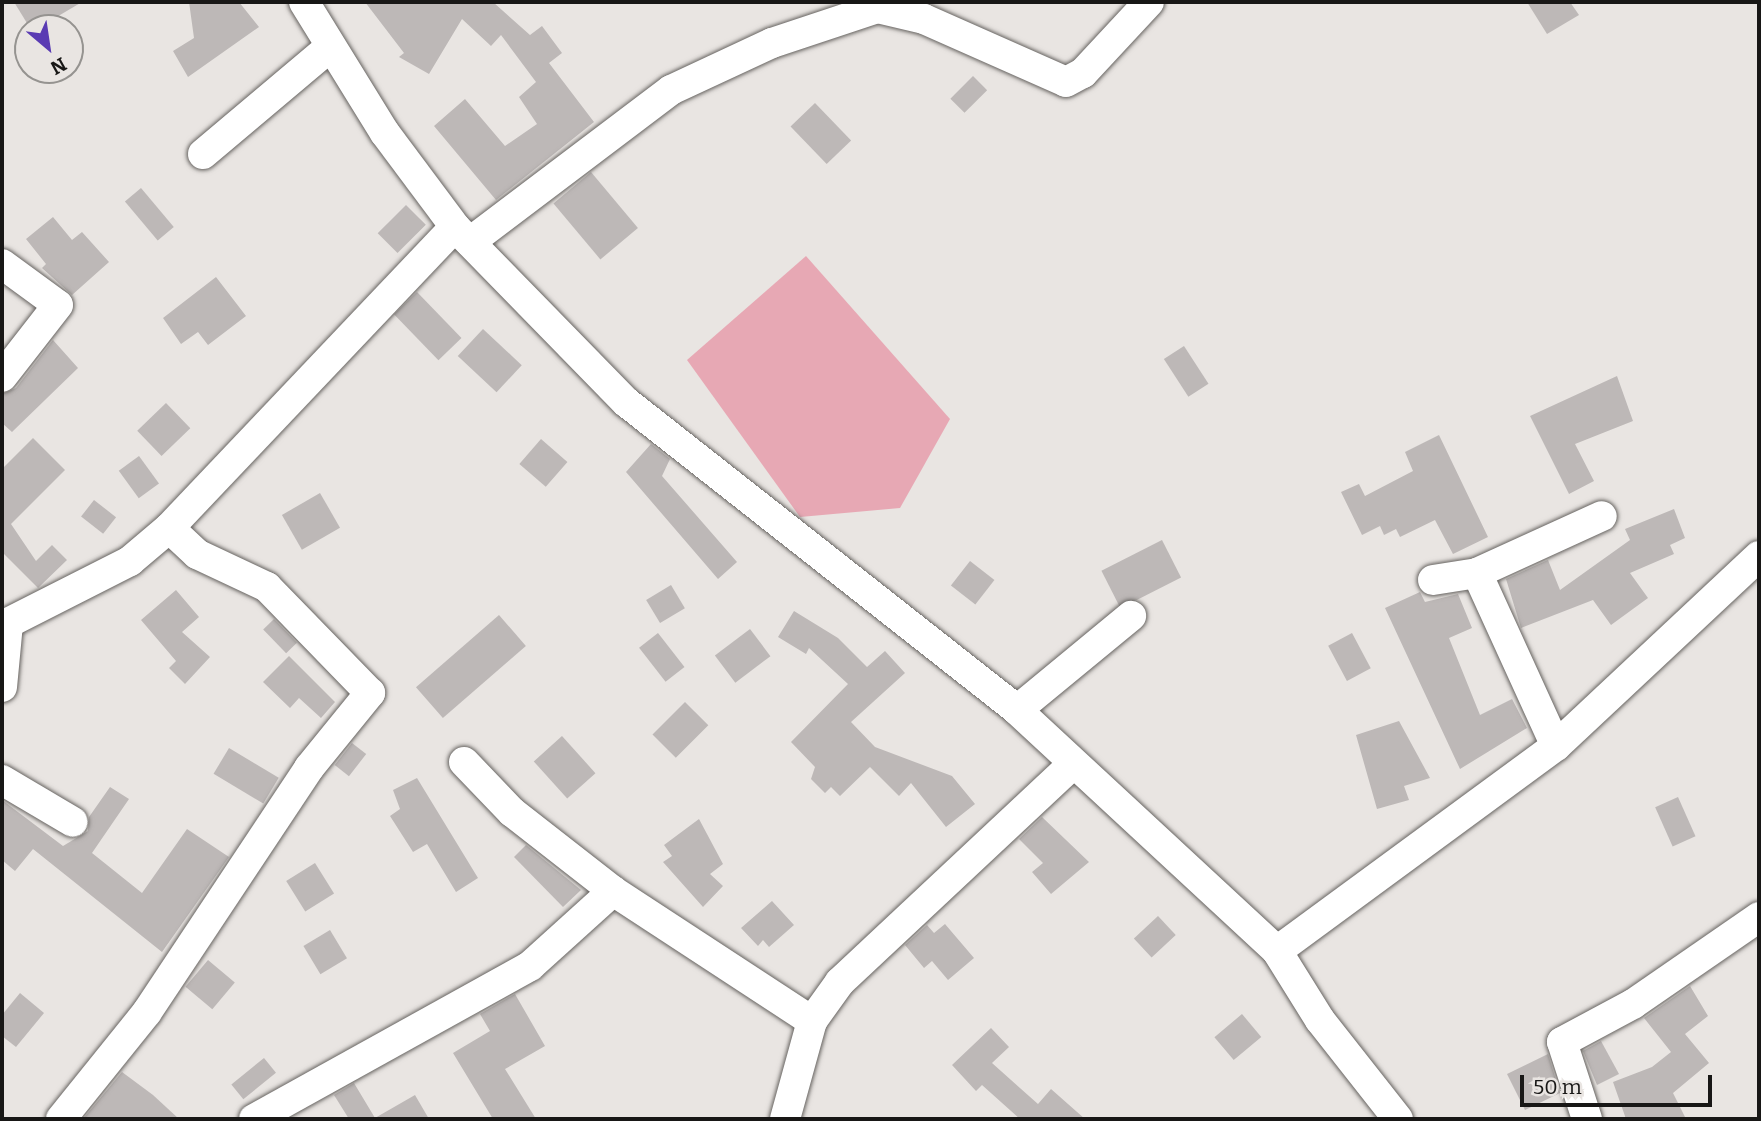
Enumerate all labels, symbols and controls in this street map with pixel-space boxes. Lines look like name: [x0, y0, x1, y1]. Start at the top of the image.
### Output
north arrow: [14, 14, 84, 84]
text: N: [46, 52, 70, 80]
scale bar: [1523, 1062, 1716, 1106]
text: 50 m: [1533, 1074, 1582, 1100]

